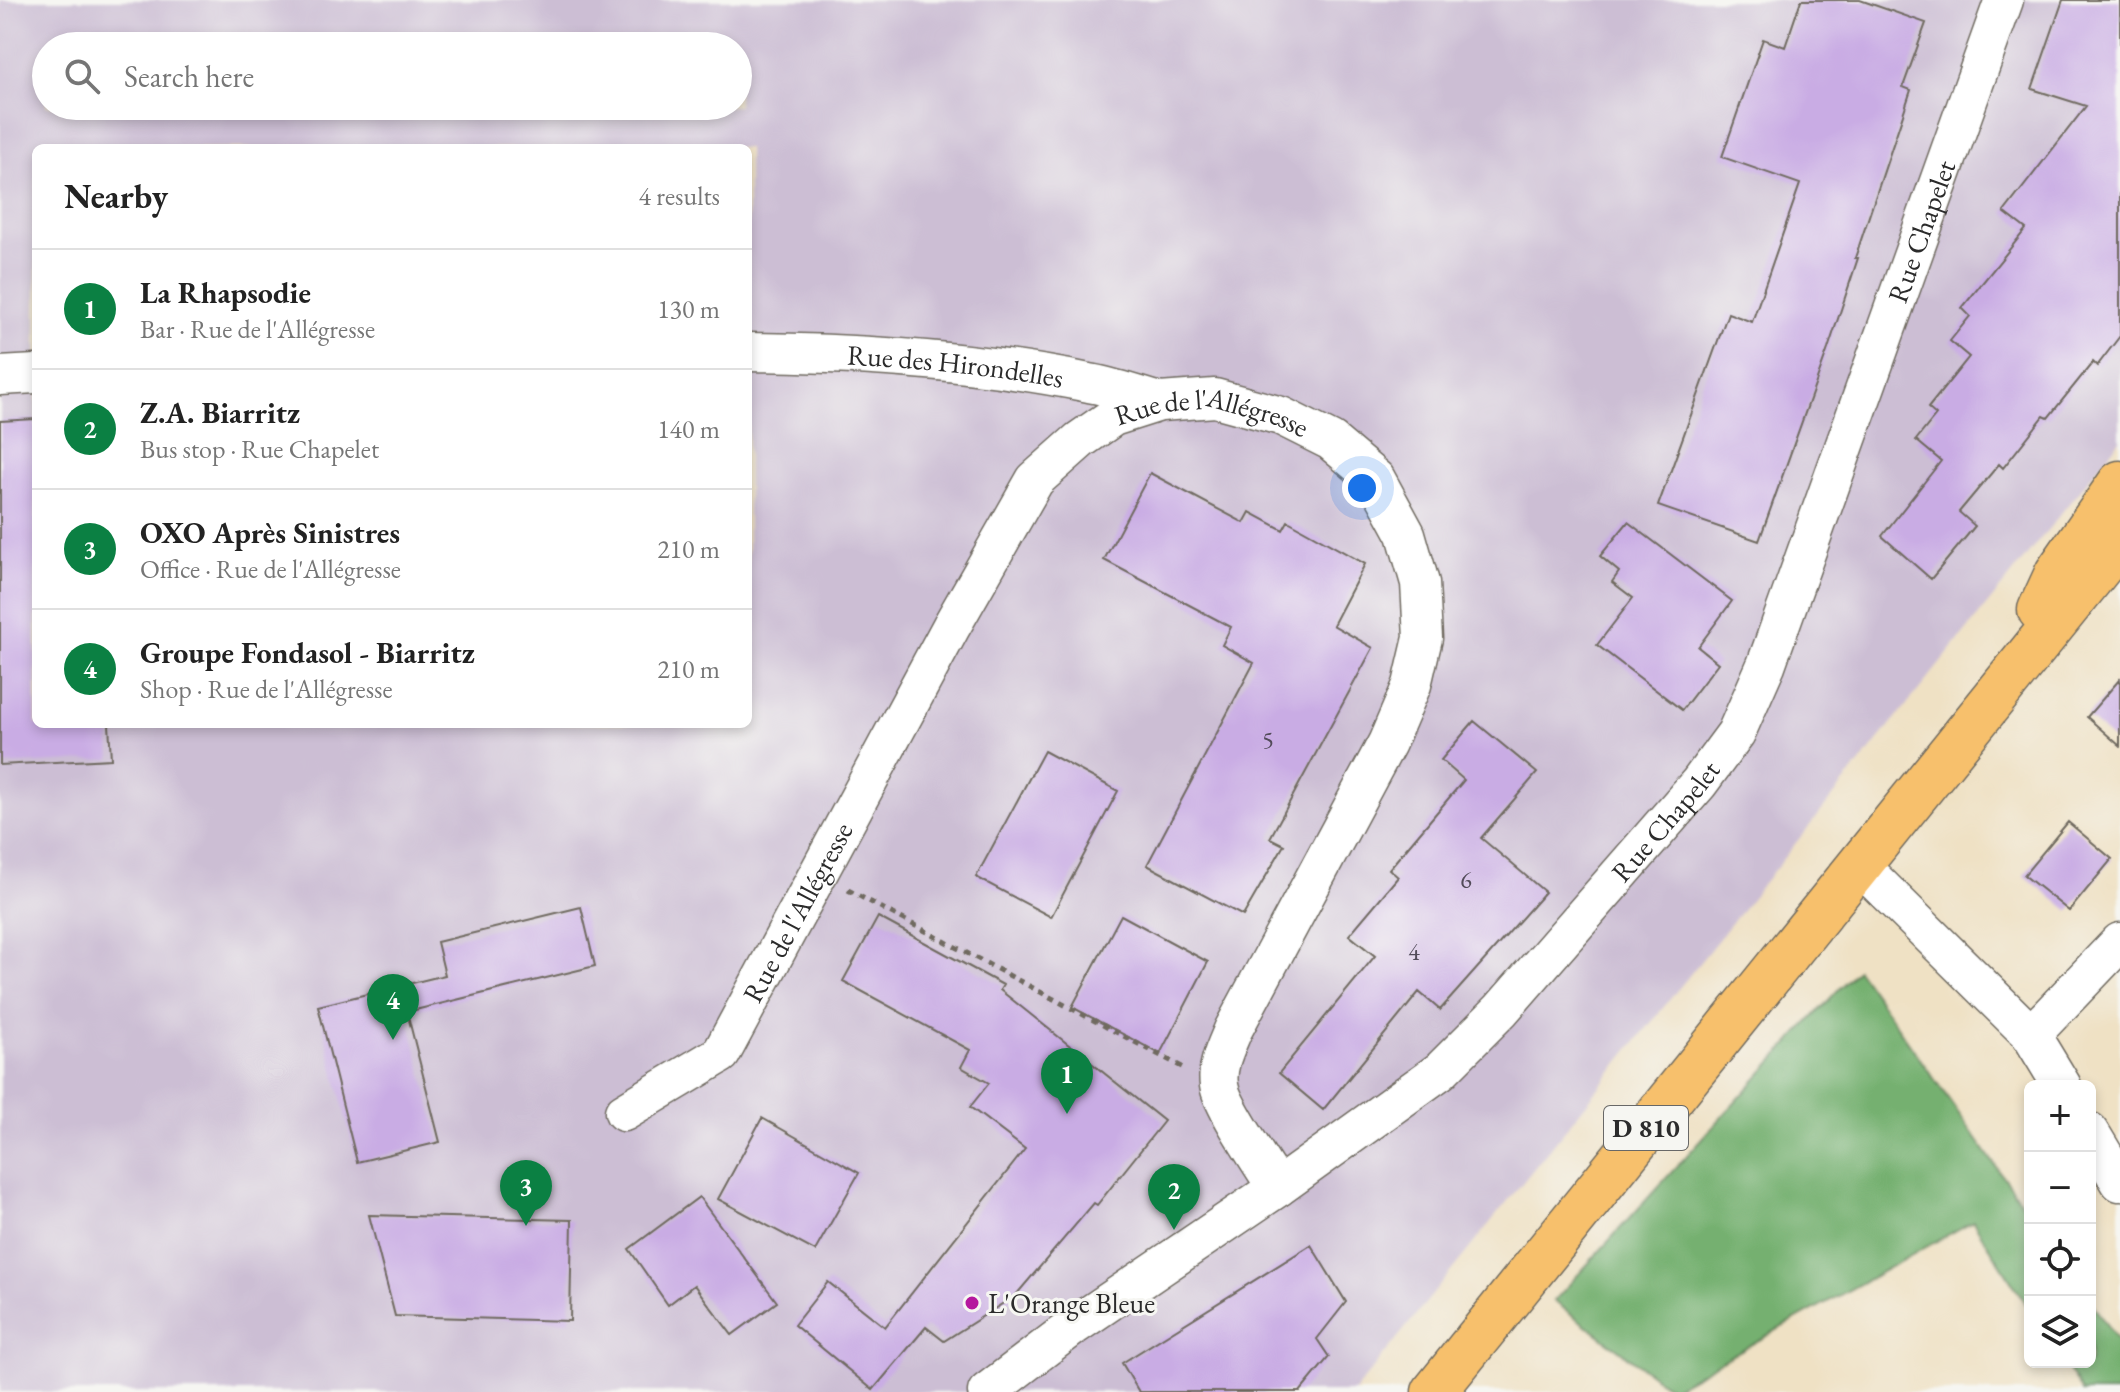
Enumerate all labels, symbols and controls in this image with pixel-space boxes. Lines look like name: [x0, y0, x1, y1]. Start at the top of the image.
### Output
search box: [32, 32, 752, 120]
icon: search: [60, 54, 104, 98]
text: Search here: [124, 57, 254, 96]
street label: Rue Chapelet: [1879, 155, 1963, 307]
text: Nearby: [64, 174, 168, 218]
text: 4 results: [639, 179, 720, 213]
text: La Rhapsodie: [140, 273, 311, 312]
text: 1: [83, 292, 97, 326]
text: 130 m: [657, 292, 720, 326]
text: Bar · Rue de l'Allégresse: [140, 312, 375, 346]
street label: Rue des Hirondelles: [846, 337, 1066, 396]
street label: Rue de l'Allégresse: [1110, 378, 1315, 445]
text: Z.A. Biarritz: [140, 393, 300, 432]
text: 2: [83, 412, 97, 446]
text: 140 m: [657, 412, 720, 446]
text: Bus stop · Rue Chapelet: [140, 432, 379, 466]
your location: [1342, 468, 1382, 508]
text: OXO Après Sinistres: [140, 513, 400, 552]
text: 3: [83, 532, 97, 566]
text: 210 m: [657, 532, 720, 566]
text: Office · Rue de l'Allégresse: [140, 552, 401, 586]
text: Groupe Fondasol - Biarritz: [140, 633, 475, 672]
text: 4: [83, 652, 97, 686]
text: 210 m: [657, 652, 720, 686]
text: Shop · Rue de l'Allégresse: [140, 672, 393, 706]
house number: 5: [1262, 724, 1274, 755]
street label: Rue Chapelet: [1603, 753, 1728, 889]
street label: Rue de l'Allégresse: [734, 816, 861, 1009]
house number: 6: [1460, 864, 1472, 895]
house number: 4: [1408, 936, 1420, 967]
pin: 4: [367, 974, 419, 1040]
pin: 1: [1041, 1048, 1093, 1114]
map controls: [2024, 1080, 2096, 1368]
button: +: [2024, 1080, 2096, 1152]
road number: D 810: [1604, 1106, 1688, 1150]
button: −: [2024, 1152, 2096, 1224]
pin: 3: [500, 1160, 552, 1226]
pin: 2: [1148, 1164, 1200, 1230]
button: locate: [2024, 1224, 2096, 1296]
place label: L'Orange Bleue: [988, 1285, 1155, 1321]
marker: L'Orange Bleue: [963, 1294, 981, 1312]
button: layers: [2024, 1296, 2096, 1368]

